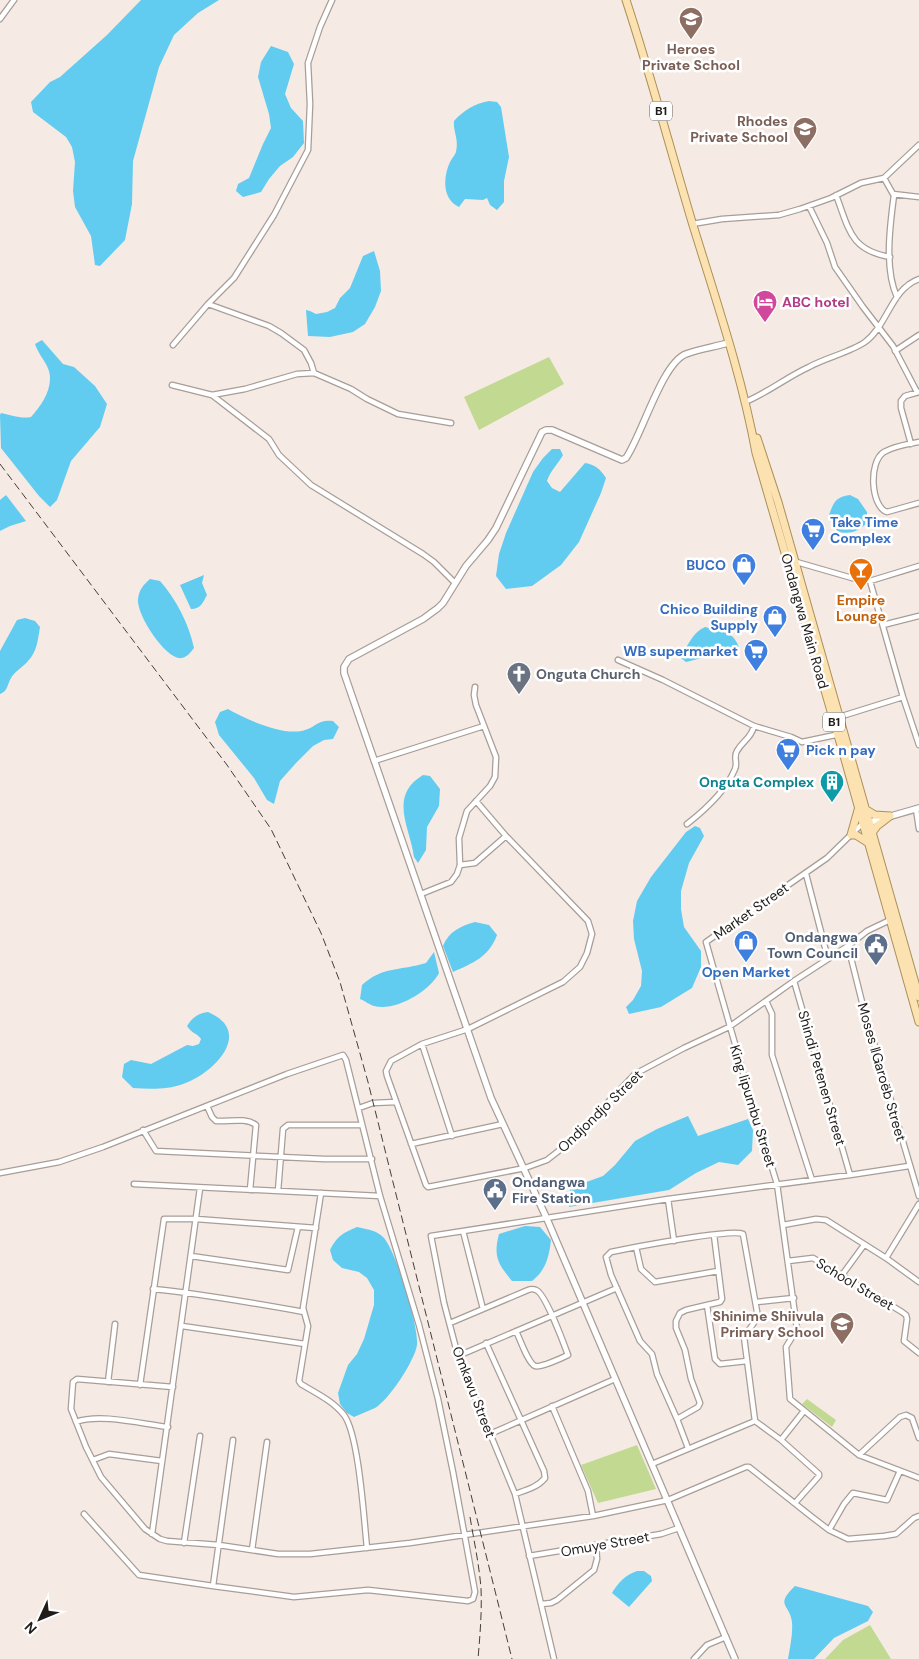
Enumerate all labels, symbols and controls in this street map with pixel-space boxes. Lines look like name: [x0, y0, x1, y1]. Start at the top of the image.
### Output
school or university icon: Heroes Private School: [678, 6, 704, 40]
place label: Heroes Private School: [642, 40, 740, 74]
road number: B1: [650, 102, 672, 120]
place label: Rhodes Private School: [690, 112, 788, 146]
school or university icon: Rhodes Private School: [792, 116, 818, 150]
hotel icon: ABC hotel: [752, 289, 778, 323]
place label: ABC hotel: [782, 293, 849, 311]
place label: Take Time Complex: [830, 513, 898, 547]
supermarket icon: Take Time Complex: [800, 517, 826, 551]
street label: Ondangwa Main Road: [777, 551, 833, 691]
shop icon: BUCO: [731, 552, 757, 586]
place label: BUCO: [686, 556, 726, 574]
bar icon: Empire Lounge: [848, 557, 874, 591]
place label: Empire Lounge: [836, 591, 886, 625]
place label: Chico Building Supply: [660, 600, 759, 634]
shop icon: Chico Building Supply: [762, 604, 788, 638]
supermarket icon: WB supermarket: [743, 638, 769, 672]
place label: WB supermarket: [623, 642, 738, 660]
church icon: Onguta Church: [506, 661, 532, 695]
place label: Onguta Church: [536, 665, 641, 683]
road number: B1: [823, 712, 845, 732]
supermarket icon: Pick n pay: [775, 737, 801, 771]
place label: Pick n pay: [806, 741, 876, 759]
building icon: Onguta Complex: [819, 769, 845, 803]
place label: Onguta Complex: [699, 773, 814, 791]
street label: Market Street: [710, 878, 792, 944]
place label: Ondangwa Town Council: [767, 928, 858, 962]
shop icon: Open Market: [733, 929, 759, 963]
public building icon: Ondangwa Town Council: [863, 932, 889, 966]
place label: Open Market: [702, 963, 790, 981]
street label: Moses ǁGaroëb Street: [854, 1001, 910, 1143]
street label: Shindi Petenen Street: [794, 1008, 850, 1148]
street label: King Iipumbu Street: [726, 1043, 780, 1169]
street label: Ondjondjo Street: [554, 1066, 646, 1156]
place label: Ondangwa Fire Station: [512, 1173, 591, 1207]
public building icon: Ondangwa Fire Station: [482, 1177, 508, 1211]
street label: School Street: [813, 1254, 897, 1314]
place label: Shinime Shiivula Primary School: [712, 1307, 824, 1341]
school or university icon: Shinime Shiivula Primary School: [829, 1311, 855, 1345]
street label: Omkavu Street: [448, 1344, 500, 1440]
street label: Omuye Street: [559, 1527, 651, 1561]
north arrow: [15, 1594, 65, 1644]
text: N: [21, 1618, 41, 1638]

